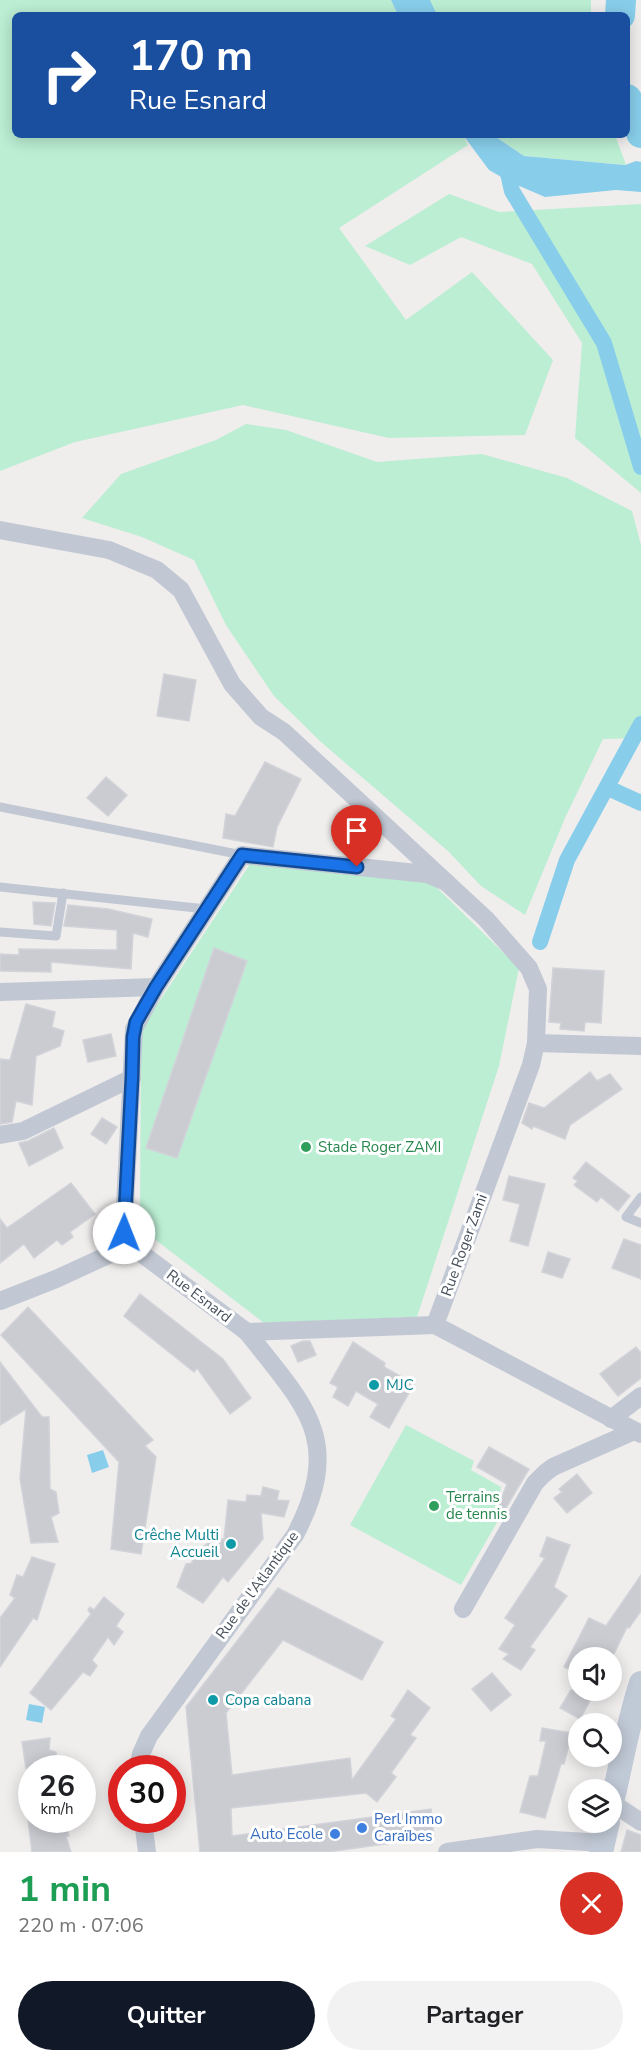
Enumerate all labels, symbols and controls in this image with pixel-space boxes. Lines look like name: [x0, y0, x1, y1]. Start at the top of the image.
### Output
text: 170 m: [129, 28, 253, 85]
icon: right: [30, 36, 108, 114]
text: Rue Esnard: [129, 82, 267, 119]
pin: [331, 805, 382, 867]
icon: arrive: [340, 814, 373, 847]
place label: Stade Roger ZAMI: [318, 1137, 441, 1157]
marker: Stade Roger ZAMI: [299, 1140, 313, 1154]
street label: Rue Roger Zami: [436, 1191, 492, 1299]
position arrow: [92, 1201, 156, 1265]
street label: Rue Esnard: [162, 1265, 236, 1327]
place label: MJC: [386, 1375, 414, 1395]
marker: MJC: [367, 1378, 381, 1392]
place label: Terrains de tennis: [446, 1487, 507, 1524]
marker: Terrains de tennis: [427, 1499, 441, 1513]
place label: Crêche Multi Accueil: [134, 1525, 220, 1562]
street label: Rue de l'Atlantique: [211, 1527, 303, 1643]
marker: Crêche Multi Accueil: [224, 1537, 238, 1551]
map controls: [568, 1647, 622, 1833]
button: sound: [568, 1647, 622, 1701]
place label: Copa cabana: [225, 1690, 311, 1710]
marker: Copa cabana: [206, 1693, 220, 1707]
button: search: [568, 1713, 622, 1767]
speed limit sign: 30: [108, 1755, 186, 1833]
text: 26: [39, 1766, 75, 1807]
button: layers: [568, 1779, 622, 1833]
text: km/h: [40, 1799, 74, 1819]
place label: Perl Immo Caraïbes: [374, 1809, 443, 1846]
marker: Perl Immo Caraïbes: [355, 1821, 369, 1835]
place label: Auto Ecole: [250, 1824, 323, 1844]
marker: Auto Ecole: [328, 1827, 342, 1841]
text: 1 min: [18, 1865, 111, 1914]
button: close: [560, 1872, 623, 1935]
text: 220 m · 07:06: [18, 1912, 144, 1939]
button: Quitter: [18, 1981, 315, 2050]
button: Partager: [327, 1981, 623, 2050]

